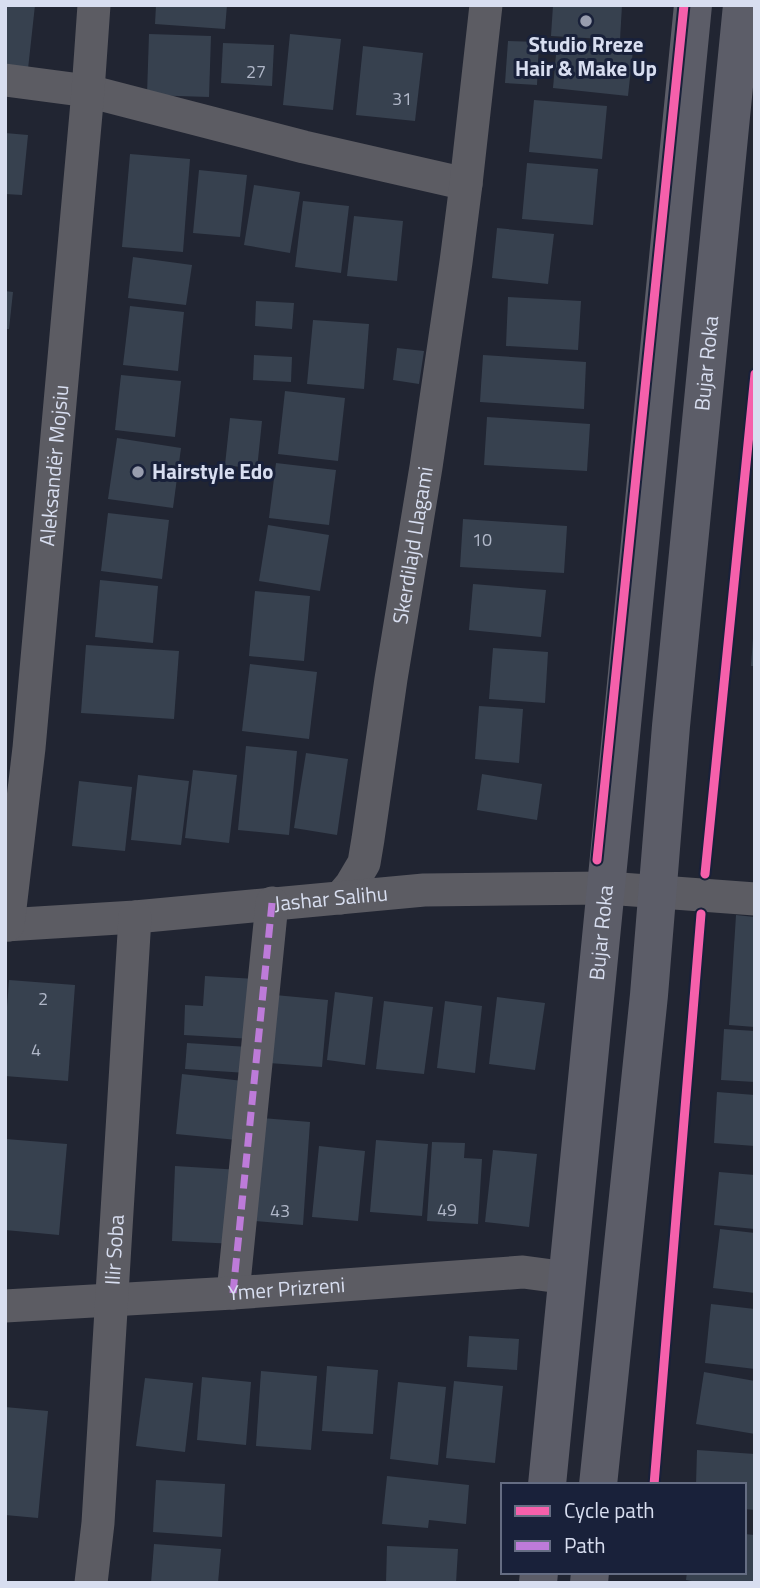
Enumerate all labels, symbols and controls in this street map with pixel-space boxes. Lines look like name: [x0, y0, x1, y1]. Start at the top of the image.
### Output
marker: Studio Rreze Hair & Make Up: [578, 13, 594, 29]
place label: Studio Rreze Hair & Make Up: [515, 28, 657, 84]
house number: 27: [246, 58, 266, 85]
house number: 31: [392, 85, 412, 112]
street label: Bujar Roka: [685, 314, 726, 412]
street label: Aleksandër Mojsiu: [30, 383, 77, 547]
place label: Hairstyle Edo: [152, 455, 273, 487]
marker: Hairstyle Edo: [130, 464, 146, 480]
street label: Skerdilajd Llagami: [383, 464, 441, 626]
house number: 10: [472, 526, 492, 553]
street label: Jashar Salihu: [273, 876, 389, 919]
street label: Bujar Roka: [580, 883, 621, 982]
house number: 2: [38, 985, 48, 1012]
house number: 4: [31, 1036, 41, 1063]
house number: 49: [437, 1196, 457, 1223]
house number: 43: [270, 1197, 290, 1224]
street label: Ilir Soba: [96, 1213, 132, 1286]
street label: Ymer Prizreni: [227, 1268, 346, 1308]
legend: [501, 1483, 746, 1574]
text: Cycle path: [564, 1494, 655, 1526]
text: Path: [564, 1529, 606, 1561]

